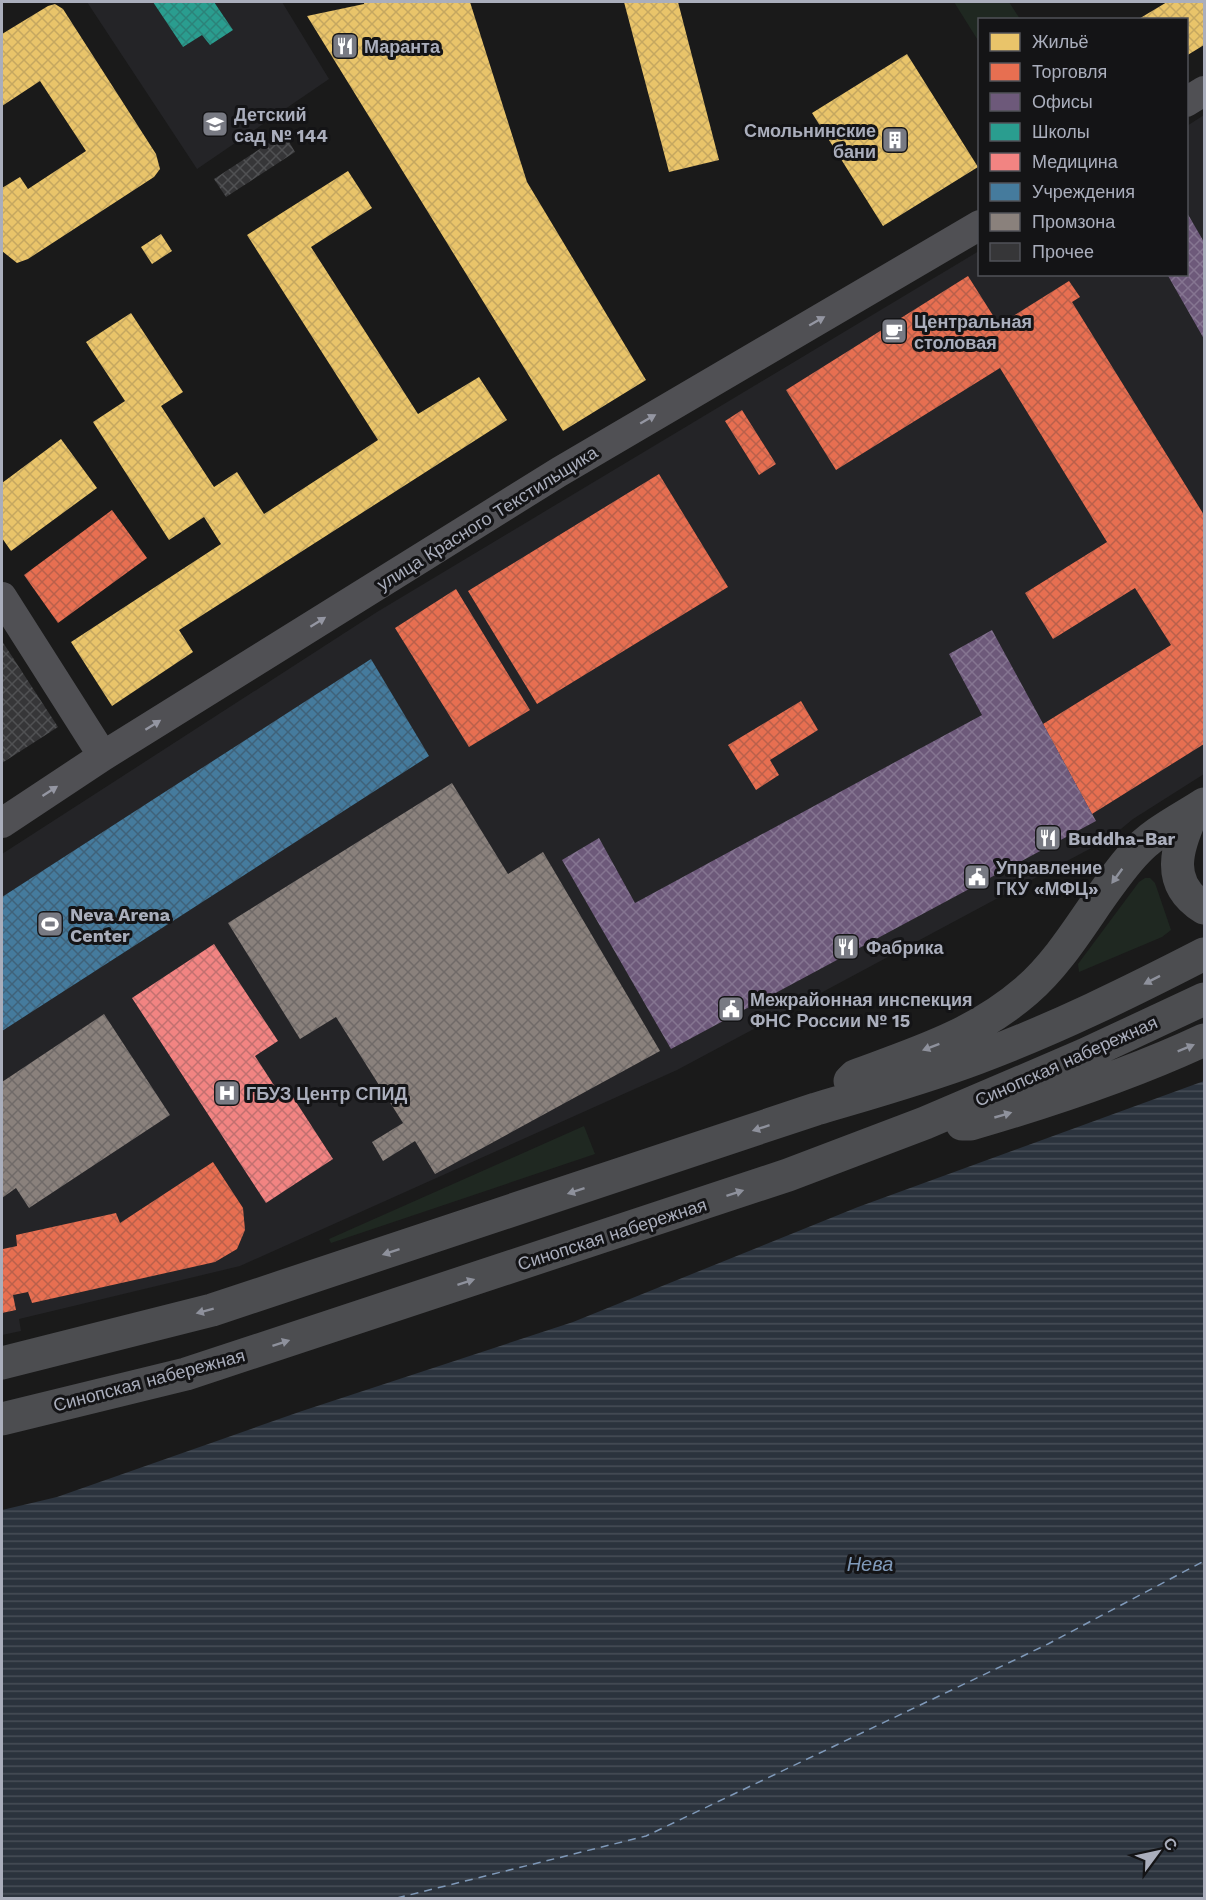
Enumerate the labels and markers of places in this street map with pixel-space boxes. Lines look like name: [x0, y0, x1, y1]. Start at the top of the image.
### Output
restaurant icon: Маранта: [330, 31, 360, 61]
place label: Маранта: [364, 36, 441, 57]
place label: Детский сад № 144: [234, 104, 328, 146]
school or university icon: Детский сад № 144: [200, 109, 230, 139]
place label: Смольнинские бани: [744, 120, 876, 162]
building icon: Смольнинские бани: [880, 125, 910, 155]
place label: Центральная столовая: [914, 311, 1032, 353]
cafe icon: Центральная столовая: [879, 316, 909, 346]
restaurant icon: Buddha-Bar: [1033, 823, 1063, 853]
place label: Buddha-Bar: [1068, 828, 1176, 849]
place label: Управление ГКУ «МФЦ»: [996, 857, 1102, 899]
public building icon: Управление ГКУ «МФЦ»: [962, 862, 992, 892]
place label: Neva Arena Center: [70, 904, 171, 946]
sports icon: Neva Arena Center: [35, 909, 65, 939]
restaurant icon: Фабрика: [831, 932, 861, 962]
place label: Фабрика: [866, 937, 945, 958]
place label: Межрайонная инспекция ФНС России № 15: [750, 989, 972, 1031]
public building icon: Межрайонная инспекция ФНС России № 15: [716, 994, 746, 1024]
hospital icon: ГБУЗ Центр СПИД: [212, 1078, 242, 1108]
place label: ГБУЗ Центр СПИД: [246, 1083, 407, 1104]

